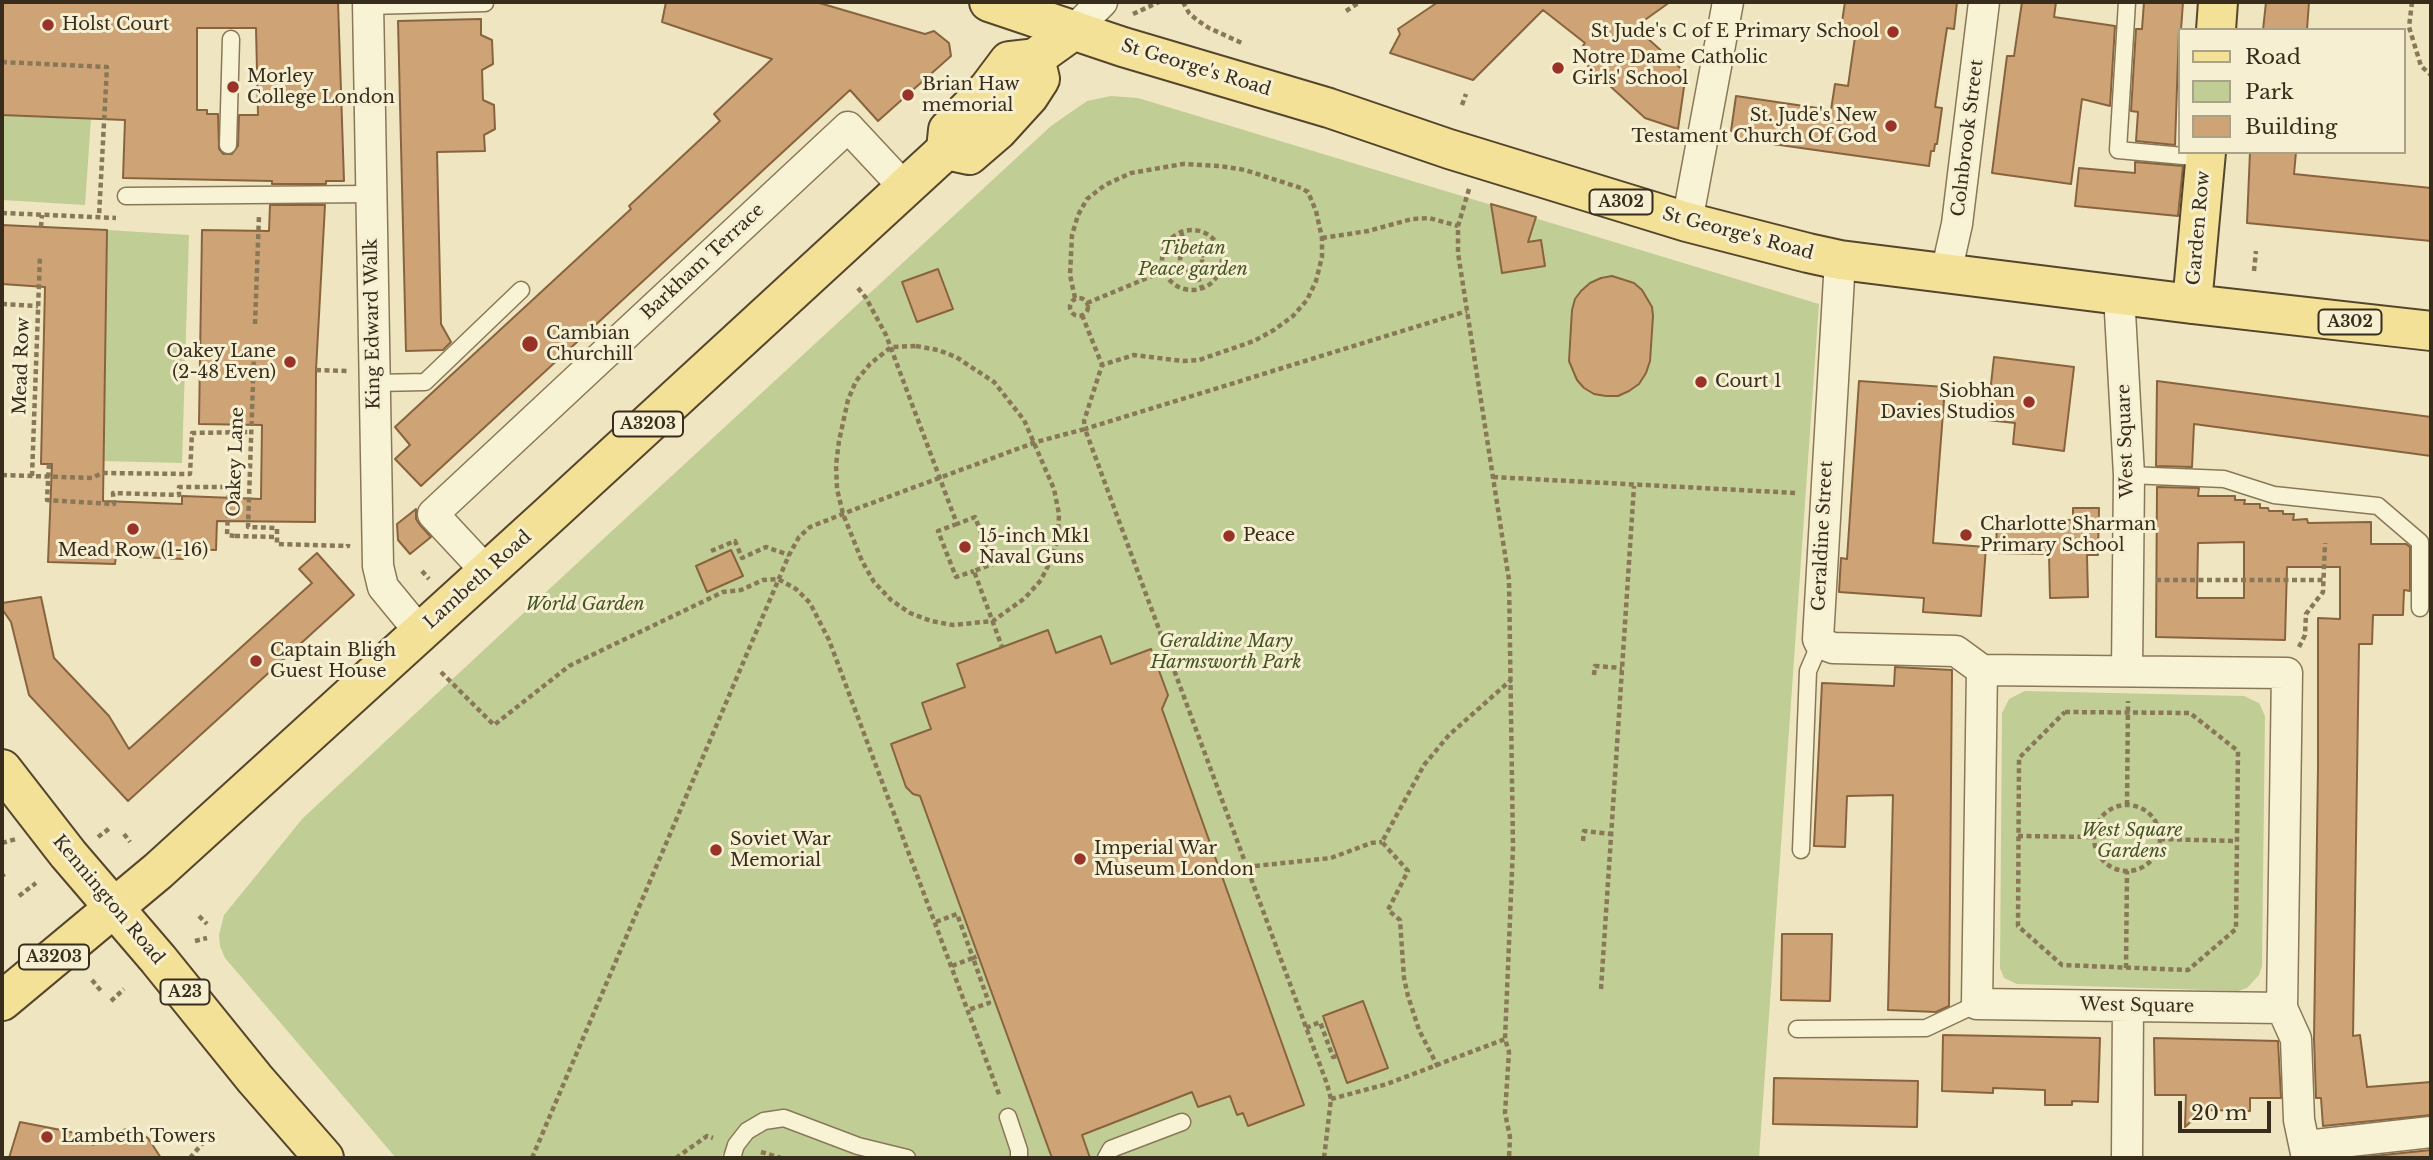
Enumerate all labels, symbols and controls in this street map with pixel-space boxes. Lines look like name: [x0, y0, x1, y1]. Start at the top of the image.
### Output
place label: Holst Court: [62, 14, 170, 36]
marker: Holst Court: [40, 17, 56, 33]
place label: St Jude's C of E Primary School: [1591, 21, 1879, 43]
marker: St Jude's C of E Primary School: [1885, 24, 1901, 40]
legend: [2178, 28, 2405, 154]
street label: St George's Road: [1119, 35, 1273, 101]
text: Road: [2245, 44, 2301, 70]
place label: Notre Dame Catholic Girls' School: [1572, 47, 1768, 90]
street label: Colnbrook Street: [1948, 58, 1988, 218]
marker: Notre Dame Catholic Girls' School: [1550, 60, 1566, 76]
place label: Morley College London: [247, 66, 395, 108]
place label: Brian Haw memorial: [922, 74, 1020, 116]
marker: Morley College London: [225, 79, 241, 95]
text: Park: [2245, 79, 2294, 105]
marker: Brian Haw memorial: [900, 87, 916, 103]
place label: St. Jude's New Testament Church Of God: [1632, 105, 1877, 148]
text: Building: [2245, 114, 2337, 140]
marker: St. Jude's New Testament Church Of God: [1883, 118, 1899, 134]
street label: Garden Row: [2183, 170, 2215, 286]
road number: A302: [1590, 190, 1652, 214]
street label: Barkham Terrace: [637, 199, 769, 325]
street label: St George's Road: [1660, 203, 1816, 265]
street label: King Edward Walk: [361, 238, 385, 410]
park label: Tibetan Peace garden: [1138, 238, 1248, 280]
road number: A302: [2318, 310, 2382, 334]
street label: Mead Row: [10, 317, 34, 415]
place label: Cambian Churchill: [546, 323, 633, 366]
marker: Cambian Churchill: [520, 334, 540, 354]
place label: Oakey Lane (2-48 Even): [166, 341, 276, 384]
marker: Oakey Lane (2-48 Even): [282, 354, 298, 370]
place label: Court 1: [1715, 371, 1782, 393]
marker: Court 1: [1693, 374, 1709, 390]
place label: Siobhan Davies Studios: [1880, 381, 2015, 424]
street label: West Square: [2113, 383, 2139, 499]
marker: Siobhan Davies Studios: [2021, 394, 2037, 410]
street label: Oakey Lane: [223, 407, 249, 517]
road number: A3203: [613, 412, 683, 436]
street label: Geraldine Street: [1808, 460, 1838, 612]
place label: Charlotte Sharman Primary School: [1980, 514, 2156, 556]
marker: Mead Row (1-16): [125, 521, 141, 537]
place label: Peace: [1243, 525, 1295, 547]
street label: Lambeth Road: [420, 526, 536, 634]
place label: 15-inch Mk1 Naval Guns: [979, 526, 1090, 568]
marker: Charlotte Sharman Primary School: [1958, 527, 1974, 543]
marker: Peace: [1221, 528, 1237, 544]
marker: 15-inch Mk1 Naval Guns: [957, 539, 973, 555]
place label: Mead Row (1-16): [58, 540, 208, 562]
park label: World Garden: [526, 594, 644, 616]
park label: Geraldine Mary Harmsworth Park: [1151, 631, 1301, 674]
place label: Captain Bligh Guest House: [270, 640, 396, 682]
marker: Captain Bligh Guest House: [248, 653, 264, 669]
park label: West Square Gardens: [2082, 820, 2182, 862]
place label: Soviet War Memorial: [730, 829, 831, 872]
street label: Kennington Road: [48, 831, 168, 969]
place label: Imperial War Museum London: [1094, 838, 1254, 880]
marker: Soviet War Memorial: [708, 842, 724, 858]
marker: Imperial War Museum London: [1072, 851, 1088, 867]
road number: A3203: [19, 945, 89, 970]
road number: A23: [160, 980, 210, 1004]
street label: West Square: [2080, 994, 2194, 1018]
scale bar: [2181, 1086, 2274, 1130]
text: 20 m: [2191, 1100, 2248, 1126]
place label: Lambeth Towers: [61, 1126, 216, 1148]
marker: Lambeth Towers: [39, 1129, 55, 1145]

